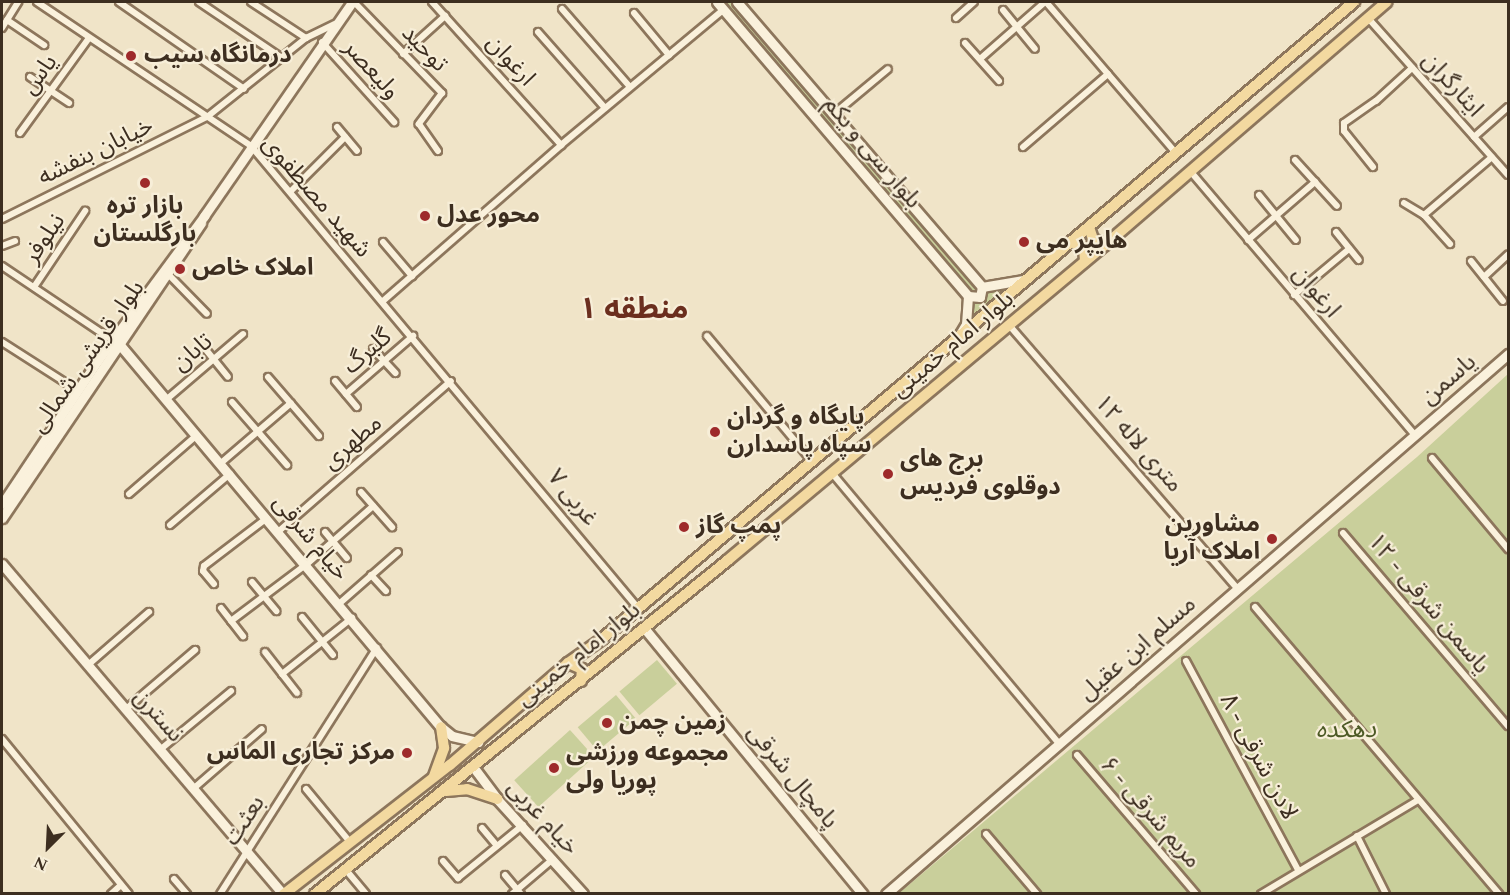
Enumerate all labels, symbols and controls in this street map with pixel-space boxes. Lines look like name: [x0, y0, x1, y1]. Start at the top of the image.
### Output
street label: توحید: [395, 19, 453, 79]
street label: ارغوان: [479, 29, 541, 93]
street label: ولیعصر: [337, 34, 405, 106]
place label: درمانگاه سیب: [144, 42, 292, 70]
marker: درمانگاه سیب: [122, 47, 140, 65]
street label: ایثارگران: [1415, 47, 1489, 123]
street label: یاس: [16, 49, 64, 101]
street label: بلوار سی و یکم: [817, 91, 927, 215]
street label: خیابان بنفشه: [34, 112, 158, 192]
street label: شهید مصطفوی: [255, 130, 377, 264]
marker: بازار تره بارگلستان: [138, 176, 152, 190]
place label: بازار تره بارگلستان: [94, 193, 196, 249]
place label: محور عدل: [437, 202, 540, 230]
street label: نیلوفر: [18, 208, 72, 270]
marker: محور عدل: [418, 209, 432, 223]
place label: هایپر می: [1036, 228, 1127, 256]
marker: هایپر می: [1017, 235, 1031, 249]
place label: املاک خاص: [192, 255, 314, 283]
street label: ارغوان: [1286, 260, 1346, 324]
marker: املاک خاص: [173, 262, 187, 276]
street label: بلوار قریشی شمالی: [25, 275, 151, 439]
street label: بلوار امام خمینی: [886, 285, 1020, 405]
district label: منطقه ۱: [579, 291, 689, 327]
street label: گلبرگ: [338, 323, 398, 381]
street label: تابان: [167, 328, 219, 378]
street label: یاسمن: [1415, 348, 1483, 412]
street label: ۱۲ متری لاله: [1088, 389, 1188, 499]
place label: پایگاه و گردان سپاه پاسدارن: [727, 404, 871, 460]
street label: مطهری: [317, 409, 389, 477]
marker: پایگاه و گردان سپاه پاسدارن: [708, 425, 722, 439]
place label: برج های دوقلوی فردیس: [900, 446, 1061, 502]
street label: ۷ غربی: [540, 464, 604, 532]
marker: برج های دوقلوی فردیس: [881, 467, 895, 481]
street label: خیام شرقی: [266, 489, 354, 587]
place label: مشاورین املاک آریا: [1163, 511, 1260, 567]
place label: پمپ گاز: [696, 513, 781, 541]
marker: پمپ گاز: [677, 520, 691, 534]
street label: یاسمن شرقی - ۱۲: [1361, 528, 1495, 680]
marker: مشاورین املاک آریا: [1265, 532, 1279, 546]
street label: مسلم ابن عقیل: [1074, 590, 1202, 708]
street label: بلوار امام خمینی: [511, 596, 647, 714]
street label: نسترن: [127, 683, 189, 749]
street label: لادن شرقی - ۸: [1213, 689, 1303, 825]
place label: زمین چمن: [619, 709, 726, 737]
marker: زمین چمن: [600, 716, 614, 730]
park label: دهکده: [1316, 717, 1376, 745]
street label: پامچال شرقی: [740, 719, 844, 835]
place label: مرکز تجاری الماس: [207, 739, 395, 767]
place label: مجموعه ورزشی پوریا ولی: [566, 740, 729, 796]
marker: مرکز تجاری الماس: [400, 746, 414, 760]
street label: مریم شرقی - ۶: [1094, 751, 1206, 875]
marker: مجموعه ورزشی پوریا ولی: [547, 761, 561, 775]
street label: خیام غربی: [500, 774, 584, 862]
street label: بعثت: [218, 790, 272, 852]
north arrow: [18, 817, 78, 877]
text: N: [30, 850, 52, 877]

